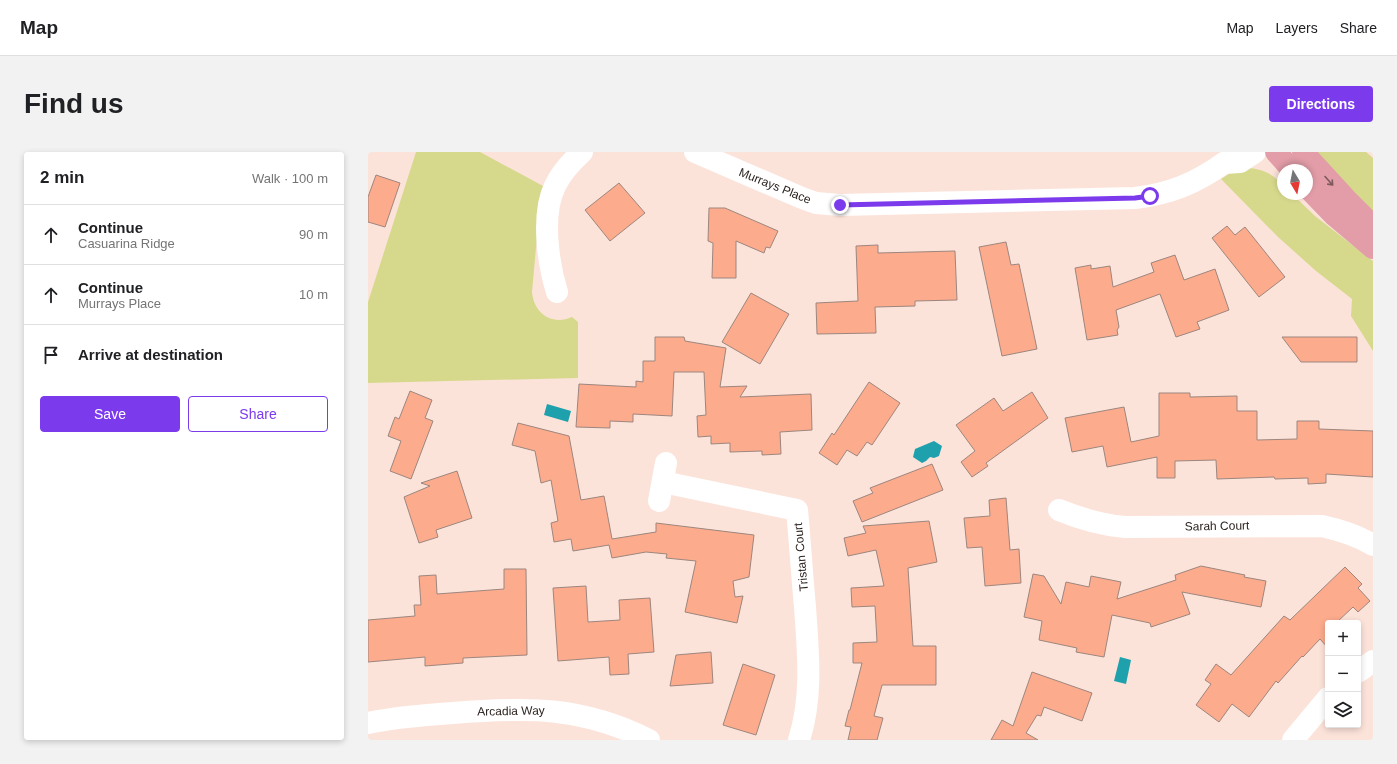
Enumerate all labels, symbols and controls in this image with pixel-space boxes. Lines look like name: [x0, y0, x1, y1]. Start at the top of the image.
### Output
text: Map: [20, 17, 58, 38]
text: Map: [1226, 20, 1254, 36]
text: Layers: [1276, 20, 1318, 36]
text: Share: [1340, 20, 1377, 36]
button: Directions: [1269, 86, 1373, 122]
text: Find us: [24, 88, 124, 119]
north arrow: [1277, 164, 1313, 200]
street label: Murrays Place: [737, 165, 813, 207]
text: 2 min: [40, 168, 84, 187]
text: Walk · 100 m: [252, 171, 328, 186]
one-way arrow: [1325, 176, 1334, 186]
route start: [1141, 187, 1159, 205]
route end: [831, 196, 849, 214]
text: Continue: [78, 219, 143, 236]
icon: ahead: [40, 224, 62, 246]
text: 90 m: [299, 227, 328, 242]
text: Casuarina Ridge: [78, 236, 175, 251]
text: Continue: [78, 279, 143, 296]
icon: ahead: [40, 284, 62, 306]
text: 10 m: [299, 287, 328, 302]
text: Murrays Place: [78, 296, 161, 311]
icon: arrive: [40, 344, 62, 366]
text: Arrive at destination: [78, 346, 223, 363]
button: Save: [40, 396, 180, 432]
button: Share: [188, 396, 328, 432]
street label: Sarah Court: [1185, 518, 1250, 534]
street label: Tristan Court: [791, 521, 811, 592]
map controls: [1325, 620, 1361, 728]
button: +: [1325, 620, 1361, 656]
button: −: [1325, 656, 1361, 692]
button: layers: [1325, 692, 1361, 728]
street label: Arcadia Way: [477, 703, 545, 719]

